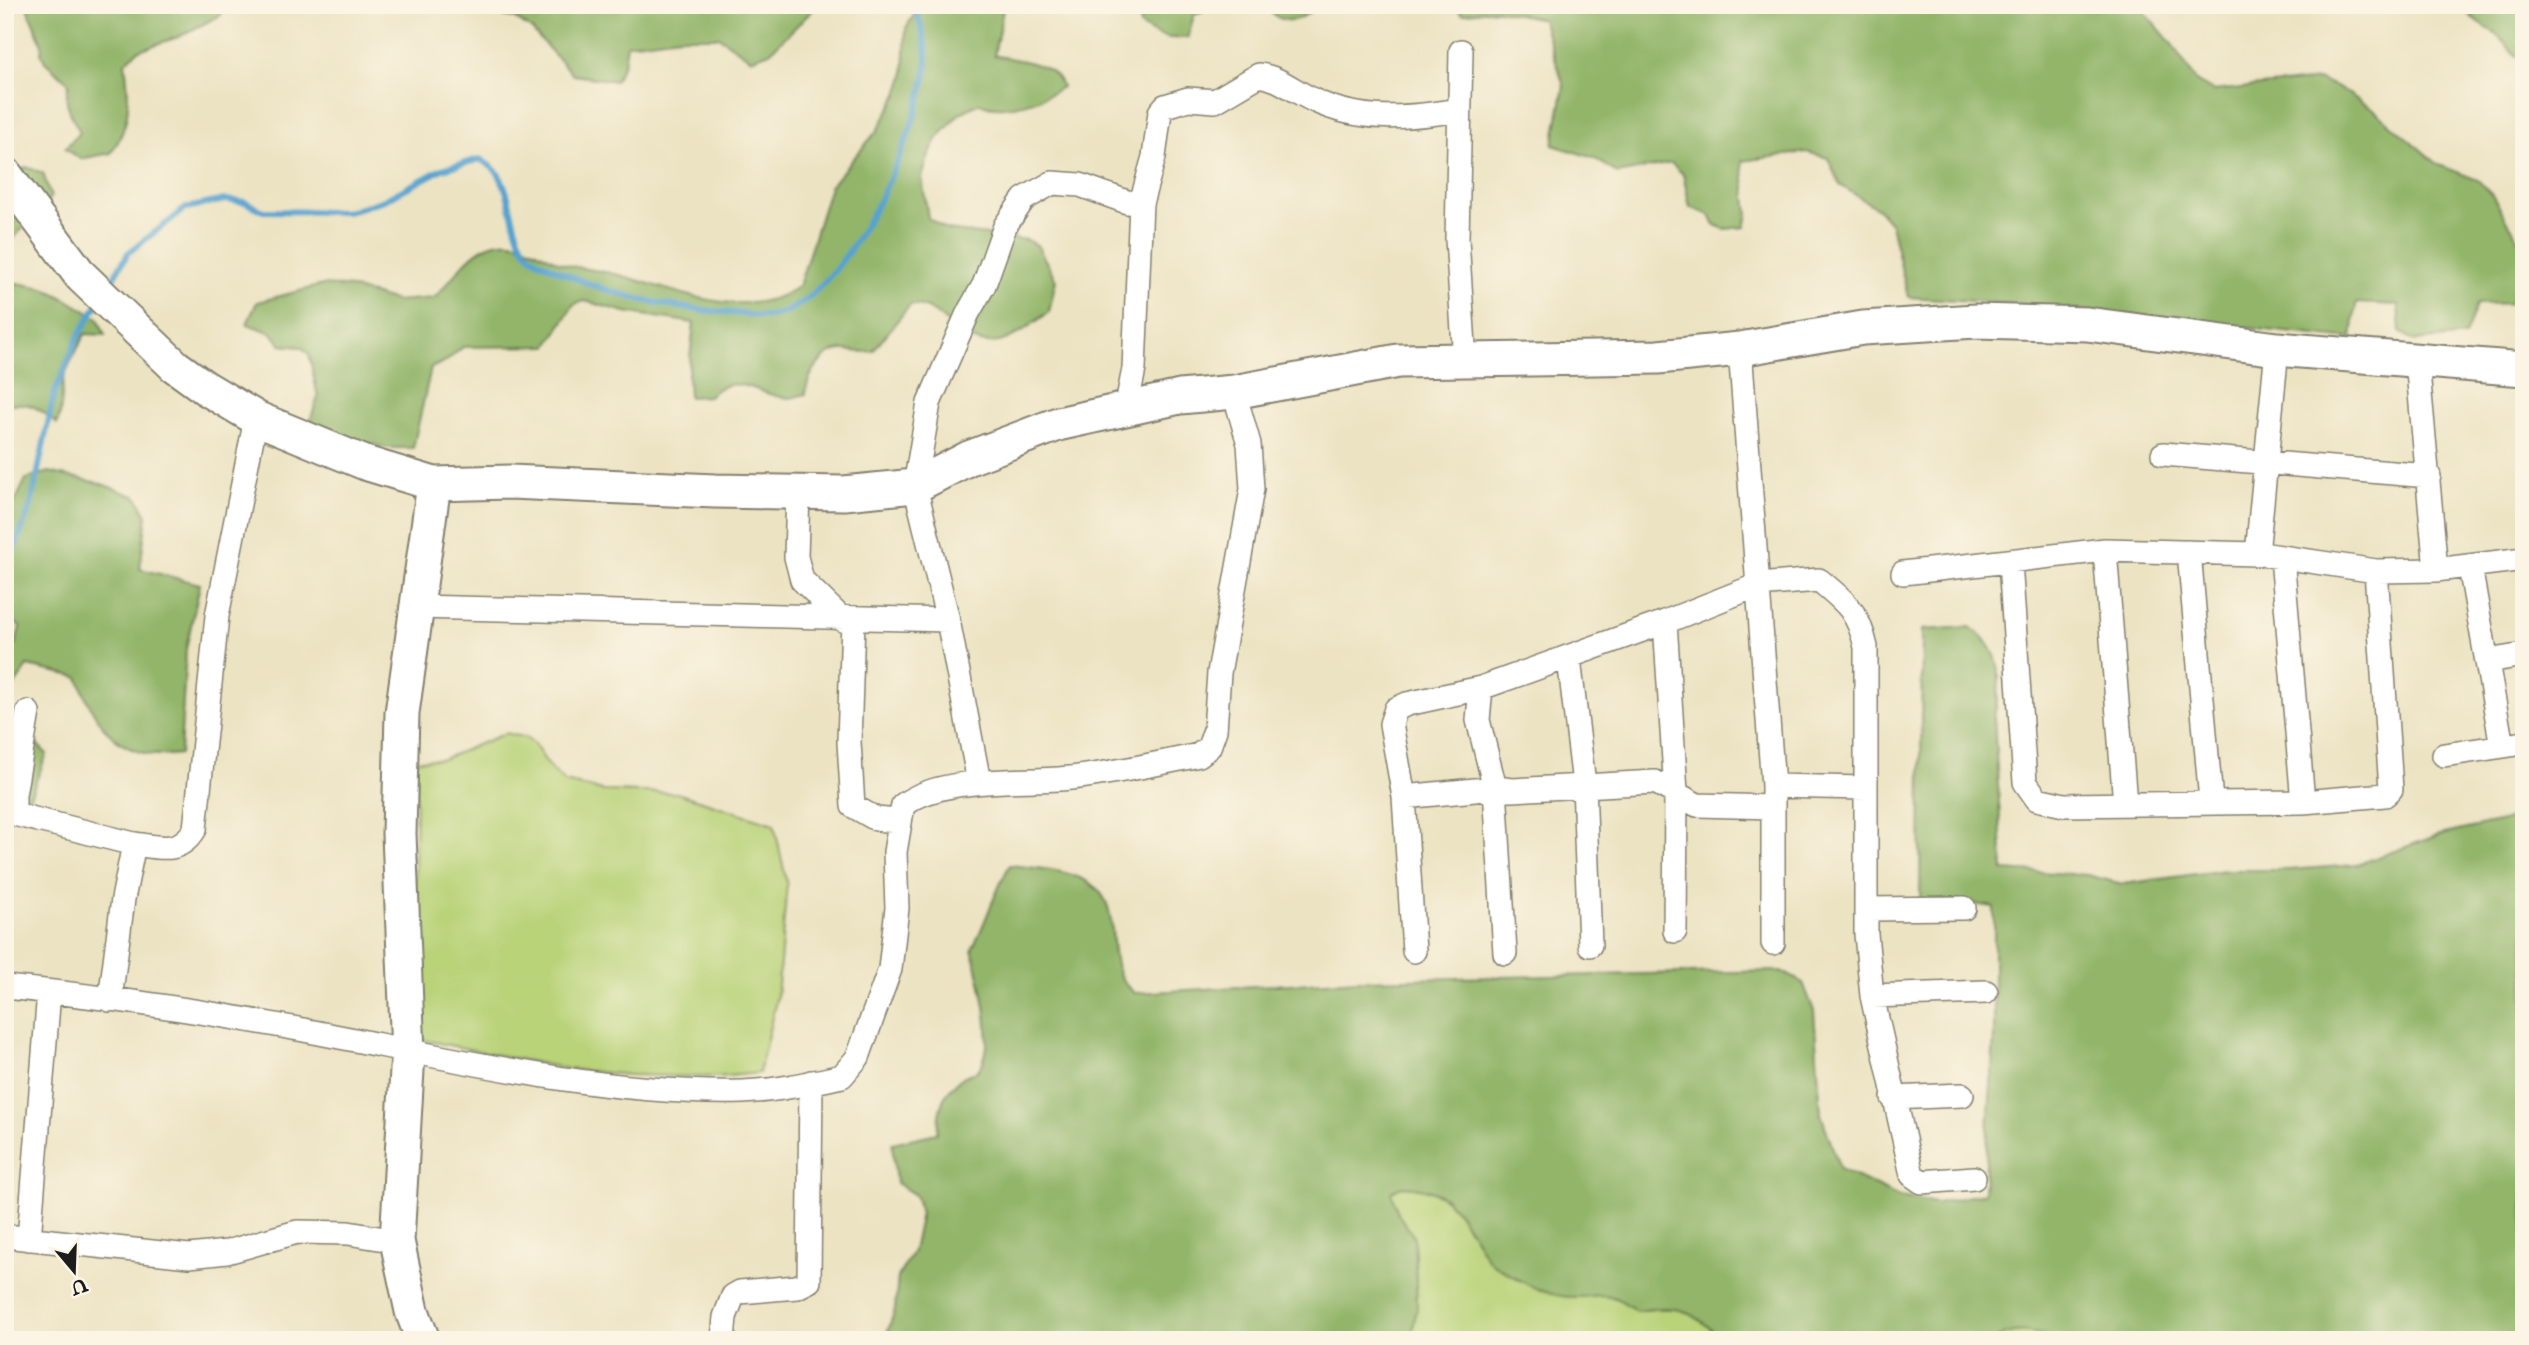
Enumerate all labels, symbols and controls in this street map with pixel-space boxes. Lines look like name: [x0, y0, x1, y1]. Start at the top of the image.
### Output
north arrow: [38, 1236, 108, 1306]
text: U: [67, 1271, 91, 1299]

